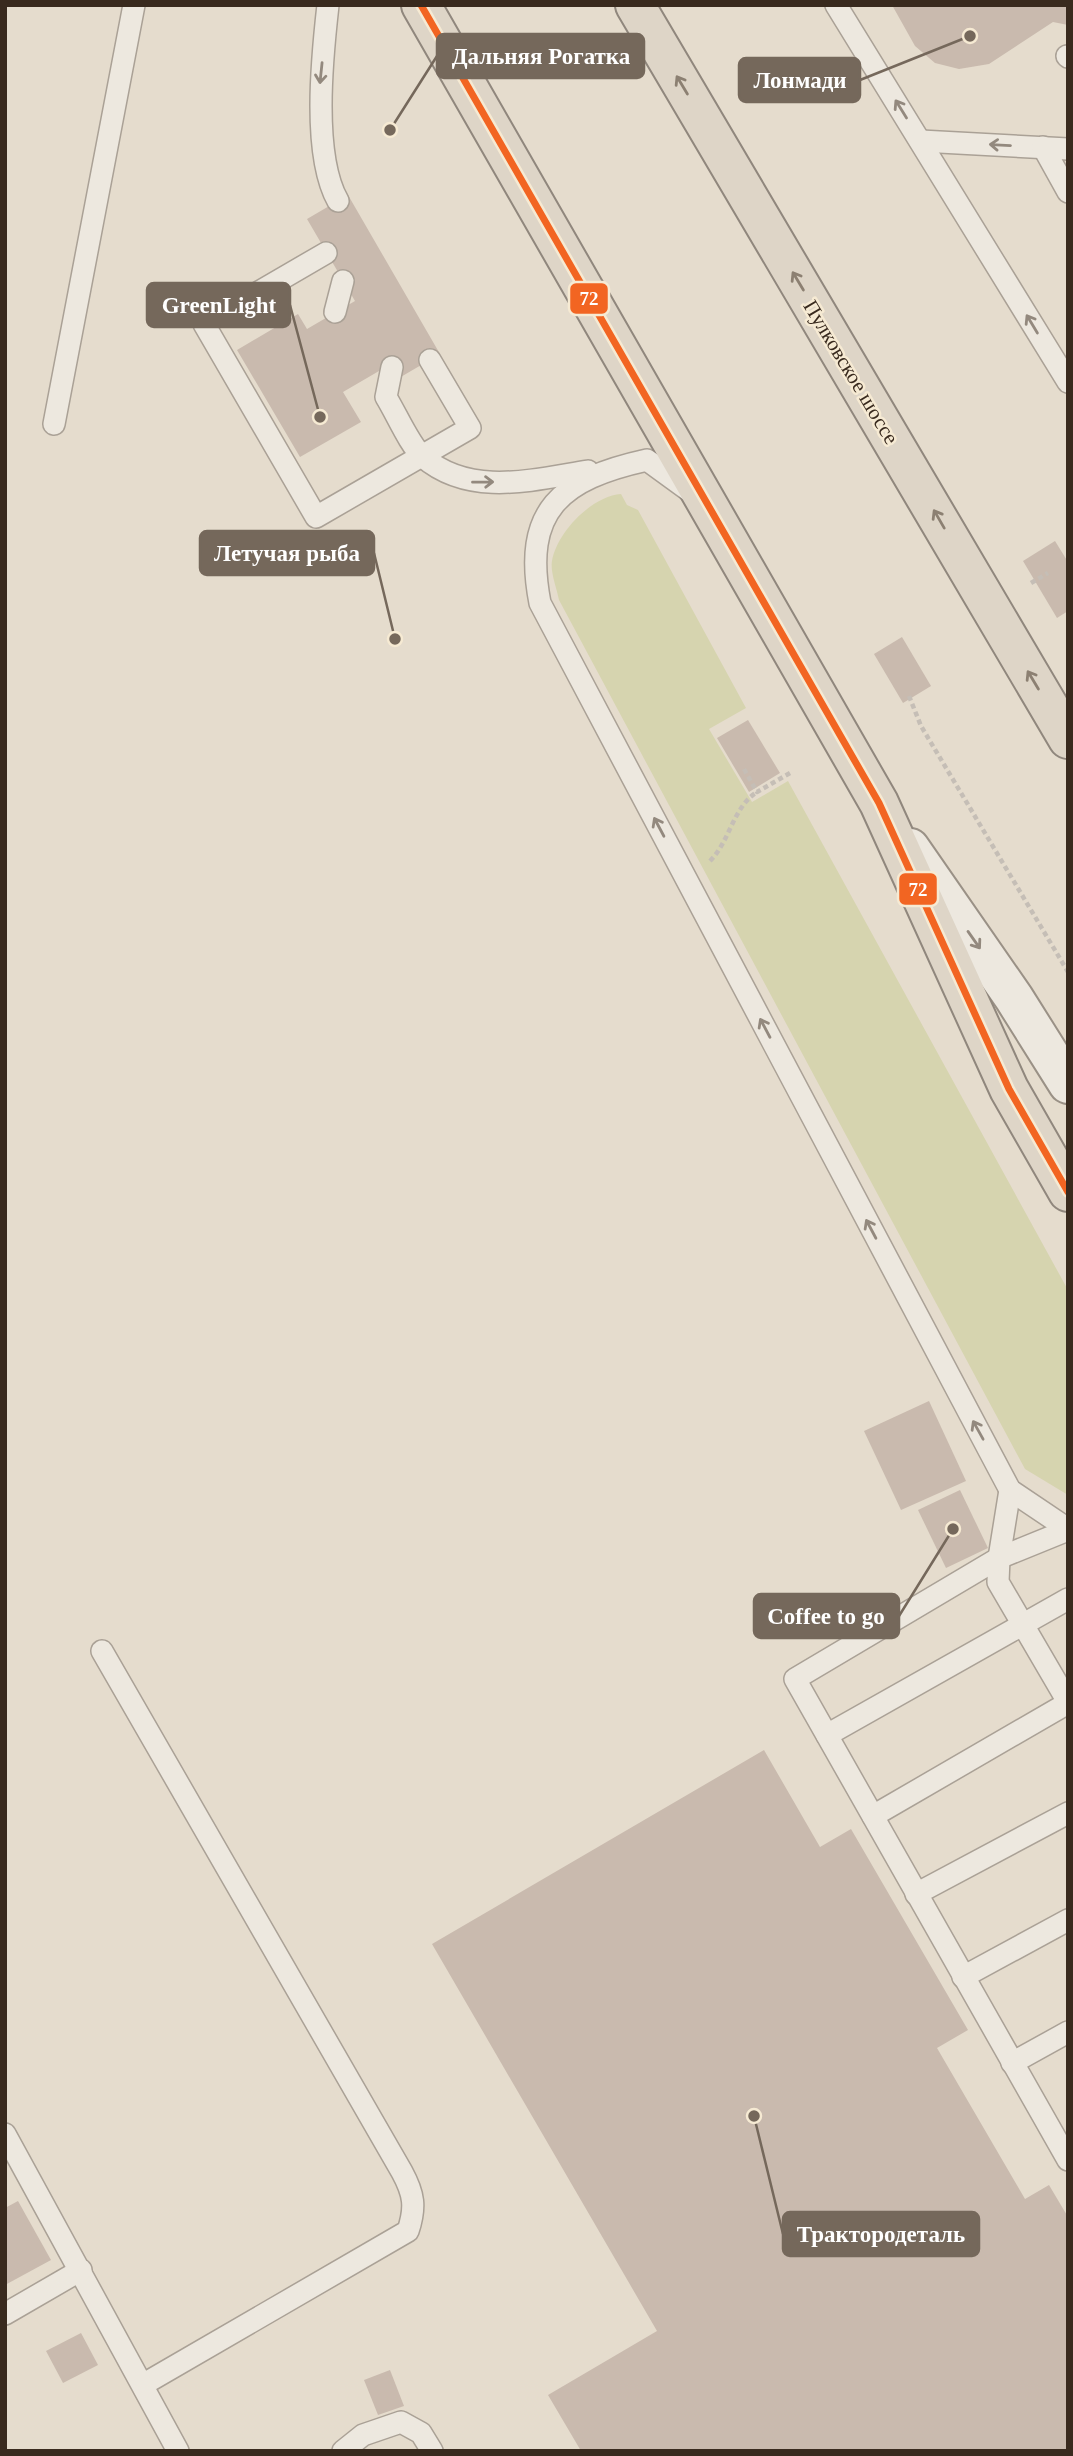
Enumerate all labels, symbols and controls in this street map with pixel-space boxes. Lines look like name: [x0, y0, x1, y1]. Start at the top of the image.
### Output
callout: Дальняя Рогатка: [437, 34, 644, 78]
text: Дальняя Рогатка: [452, 44, 631, 69]
callout: Лонмади: [739, 58, 860, 102]
one-way arrow: [314, 61, 327, 84]
text: Лонмади: [753, 68, 847, 93]
one-way arrow: [675, 76, 689, 96]
one-way arrow: [893, 99, 907, 119]
one-way arrow: [989, 138, 1011, 151]
one-way arrow: [791, 272, 805, 292]
line badge: 72: [569, 282, 609, 315]
callout: GreenLight: [147, 283, 290, 327]
text: 72: [580, 288, 599, 309]
text: GreenLight: [162, 293, 277, 318]
street label: Пулковское шоссе: [799, 296, 903, 448]
one-way arrow: [1025, 314, 1039, 334]
one-way arrow: [471, 475, 494, 489]
one-way arrow: [931, 510, 945, 530]
callout: Летучая рыба: [200, 531, 374, 575]
text: Летучая рыба: [214, 541, 361, 566]
one-way arrow: [1026, 670, 1040, 690]
one-way arrow: [652, 817, 666, 837]
line badge: 72: [898, 872, 938, 906]
text: 72: [909, 879, 928, 900]
one-way arrow: [967, 930, 981, 949]
one-way arrow: [758, 1018, 771, 1039]
one-way arrow: [864, 1219, 877, 1240]
one-way arrow: [970, 1420, 984, 1441]
callout: Coffee to go: [754, 1594, 899, 1638]
text: Coffee to go: [767, 1604, 885, 1629]
callout: Трактородеталь: [783, 2212, 979, 2256]
text: Трактородеталь: [797, 2222, 965, 2247]

